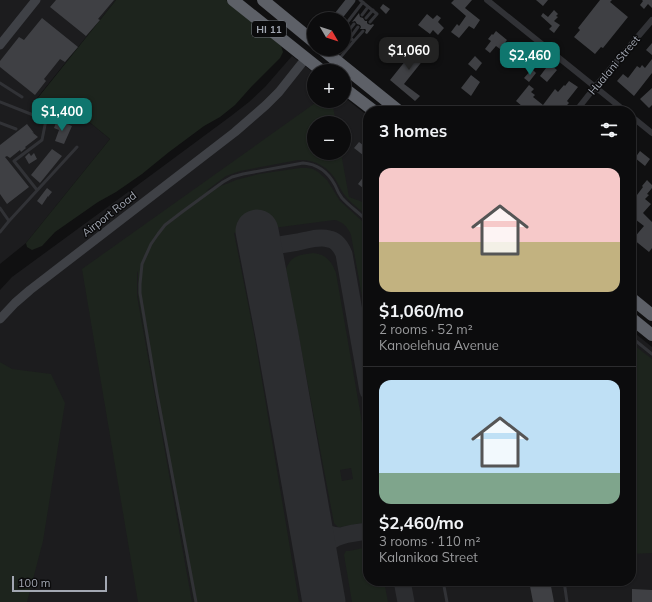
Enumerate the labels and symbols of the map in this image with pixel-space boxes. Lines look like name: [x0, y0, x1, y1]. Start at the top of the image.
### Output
north arrow: [307, 12, 351, 56]
road number: HI 11: [252, 21, 286, 37]
street label: Hualani Street: [585, 32, 643, 97]
pin: $1,060: [376, 37, 442, 71]
pin: $2,460: [497, 42, 563, 76]
pin: $1,400: [29, 98, 95, 132]
street label: Airport Road: [79, 188, 139, 240]
scale bar: [12, 574, 107, 593]

